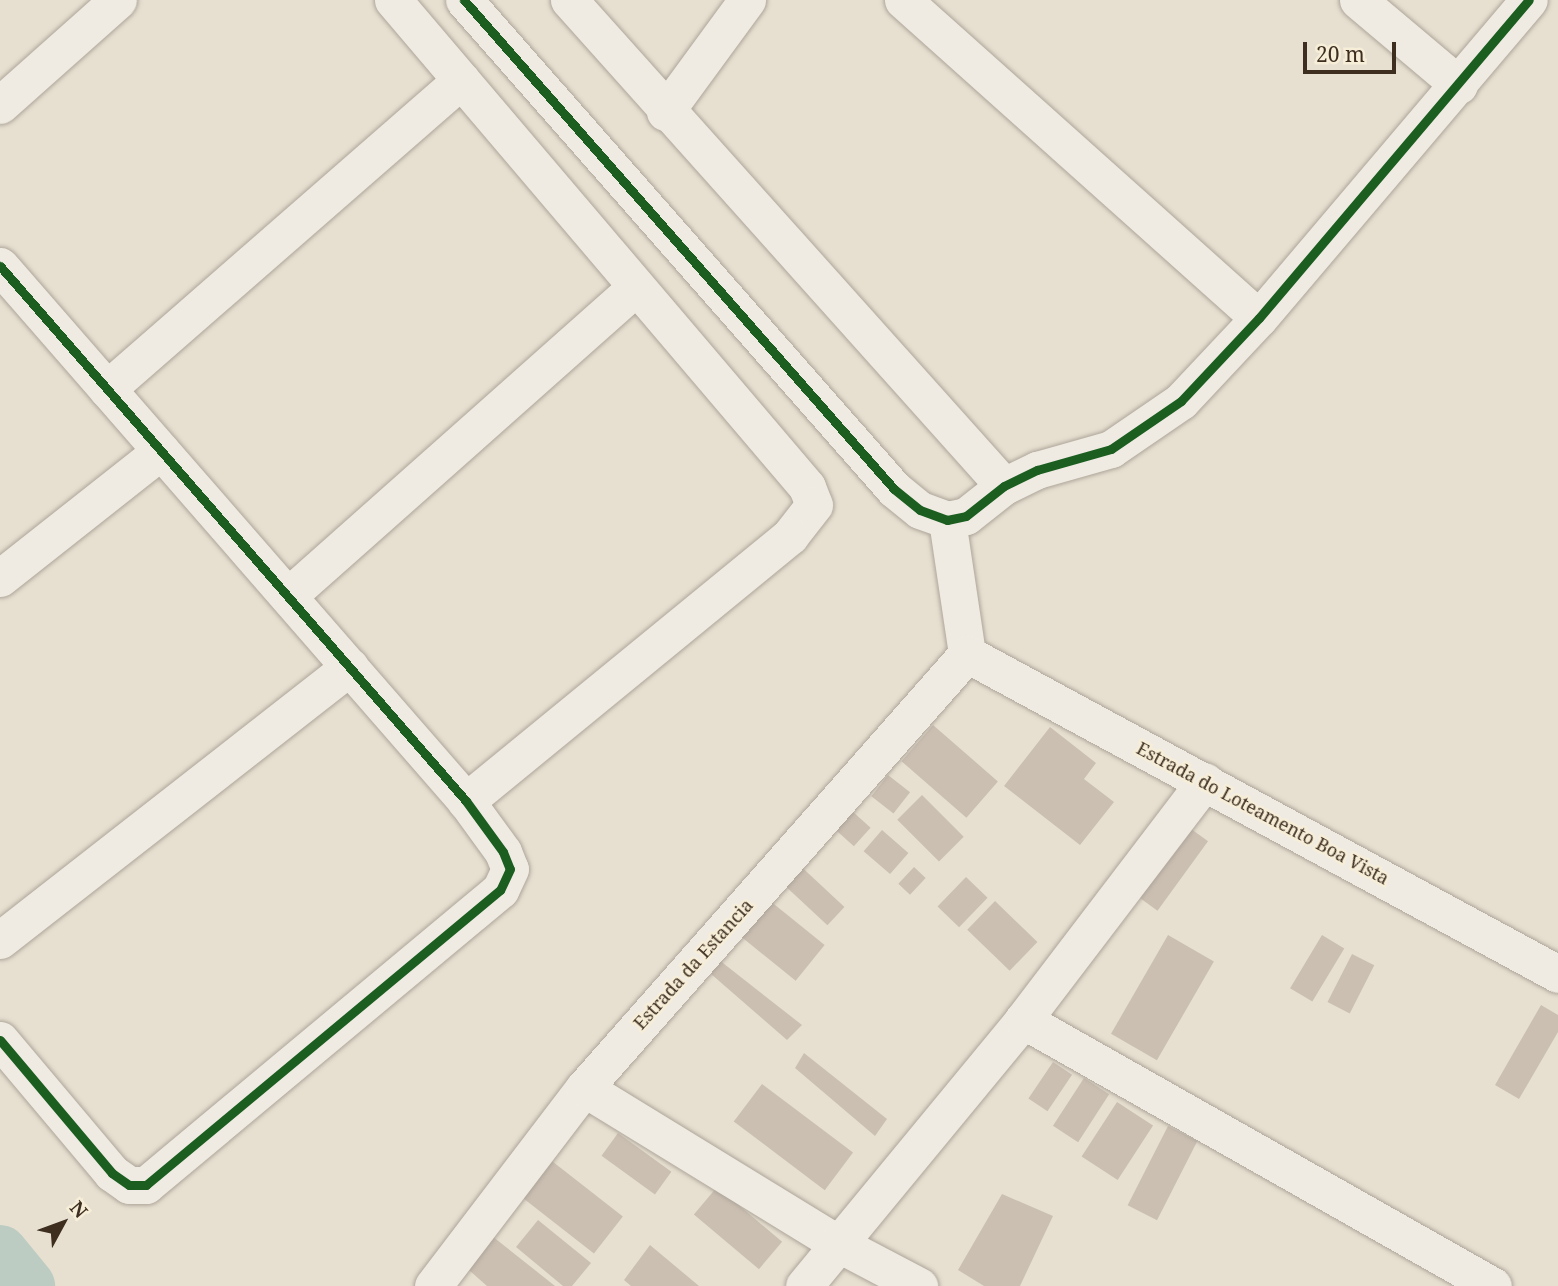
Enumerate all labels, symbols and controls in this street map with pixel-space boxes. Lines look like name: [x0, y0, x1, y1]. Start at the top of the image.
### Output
scale bar: [1306, 28, 1399, 72]
text: 20 m: [1316, 40, 1365, 68]
street label: Estrada do Loteamento Boa Vista: [1133, 737, 1393, 889]
street label: Estrada da Estancia: [629, 894, 757, 1034]
north arrow: [28, 1188, 98, 1258]
text: N: [64, 1195, 94, 1223]

